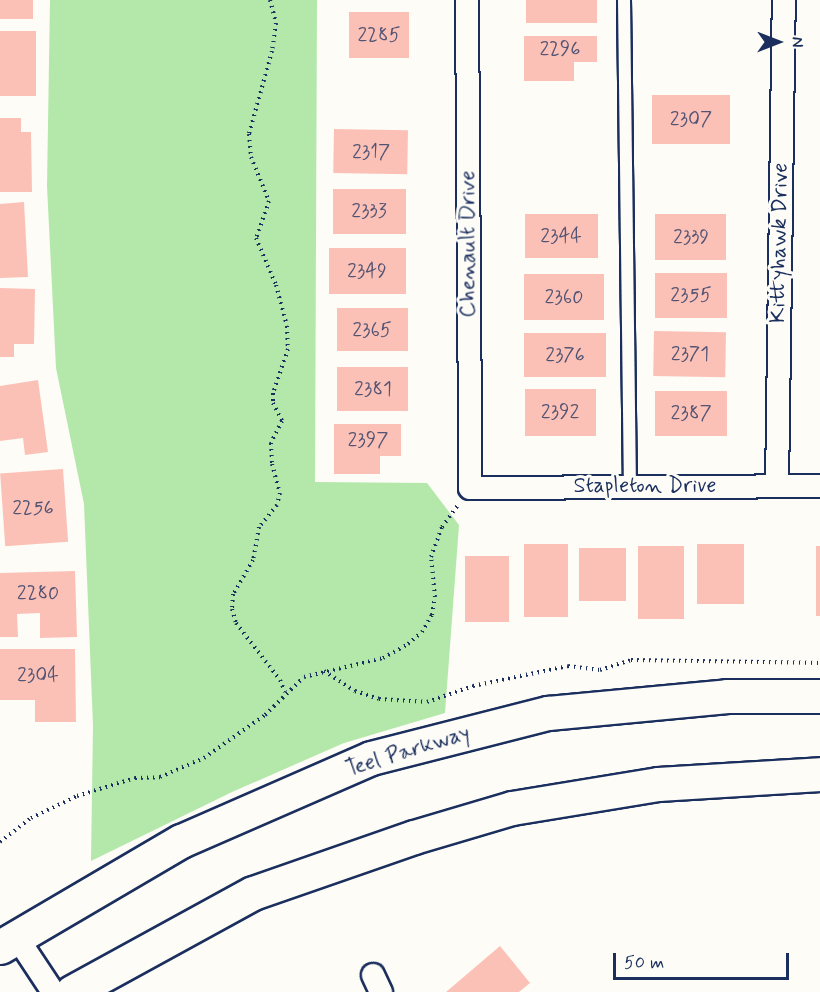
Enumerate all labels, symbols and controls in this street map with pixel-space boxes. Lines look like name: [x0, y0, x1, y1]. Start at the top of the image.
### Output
north arrow: [748, 12, 808, 72]
house number: 2285: [357, 23, 401, 47]
house number: 2296: [539, 37, 581, 61]
text: N: [786, 37, 807, 47]
house number: 2307: [670, 107, 712, 131]
house number: 2317: [352, 140, 390, 164]
street label: Kittyhawk Drive: [765, 163, 795, 323]
street label: Chenault Drive: [456, 171, 482, 317]
house number: 2333: [351, 199, 387, 223]
house number: 2344: [540, 224, 582, 248]
house number: 2339: [673, 225, 709, 249]
house number: 2349: [347, 259, 387, 283]
house number: 2355: [670, 283, 712, 307]
house number: 2360: [545, 285, 583, 309]
house number: 2365: [352, 318, 392, 342]
house number: 2371: [671, 342, 709, 366]
house number: 2376: [545, 343, 585, 367]
house number: 2381: [354, 377, 392, 401]
house number: 2392: [541, 400, 579, 424]
house number: 2387: [670, 401, 712, 425]
house number: 2397: [348, 428, 388, 452]
street label: Stapleton Drive: [574, 474, 716, 500]
house number: 2256: [12, 496, 54, 520]
house number: 2280: [17, 581, 59, 605]
house number: 2304: [17, 663, 59, 687]
street label: Teel Parkway: [346, 722, 470, 782]
scale bar: [616, 941, 792, 979]
text: 50 m: [624, 951, 664, 975]

